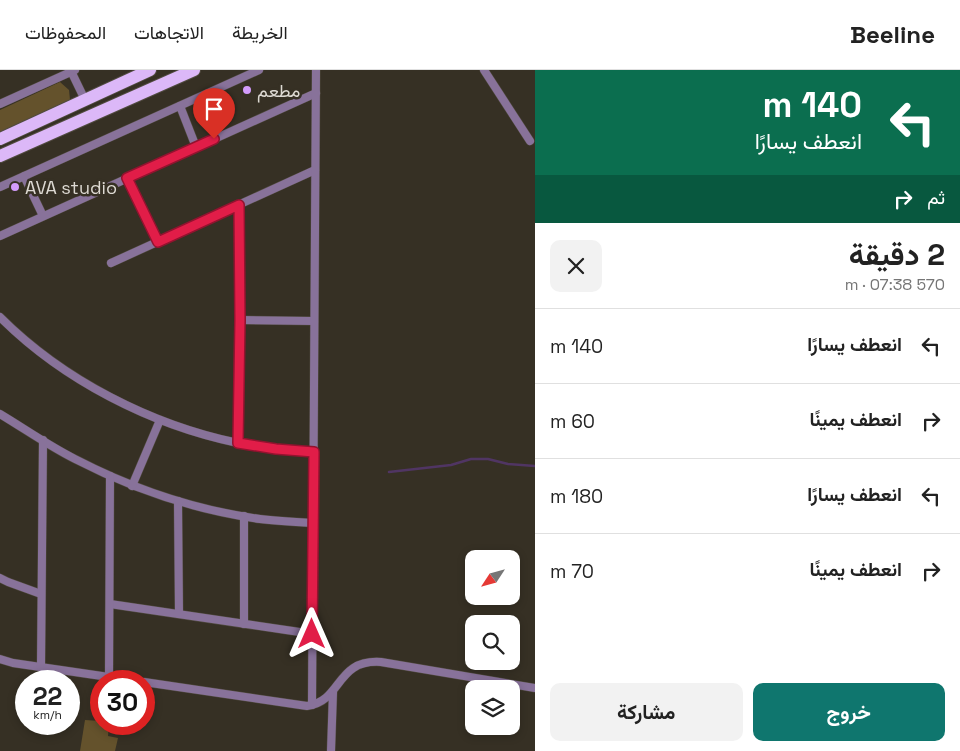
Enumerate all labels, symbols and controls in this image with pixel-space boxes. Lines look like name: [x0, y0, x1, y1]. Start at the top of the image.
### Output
text: Beeline: [850, 19, 935, 50]
text: المحفوظات: [25, 21, 106, 44]
text: الاتجاهات: [134, 21, 204, 44]
text: الخريطة: [232, 21, 288, 44]
place label: مطعم: [257, 79, 300, 103]
text: 140 m: [762, 83, 862, 127]
marker: مطعم: [241, 84, 253, 96]
pin: [193, 88, 235, 139]
icon: left: [880, 90, 945, 155]
icon: arrive: [200, 95, 228, 123]
text: انعطف يسارًا: [755, 127, 862, 155]
place label: AVA studio: [25, 176, 117, 199]
marker: AVA studio: [9, 181, 21, 193]
icon: right: [889, 185, 917, 213]
text: ثم: [927, 185, 945, 210]
text: 2 دقيقة: [849, 235, 945, 274]
button: close: [550, 240, 602, 292]
text: 570 m · 07:38: [845, 274, 945, 295]
text: انعطف يسارًا: [807, 332, 902, 357]
icon: left: [917, 332, 945, 360]
text: 140 m: [550, 334, 603, 359]
text: انعطف يمينًا: [810, 407, 902, 432]
icon: right: [917, 407, 945, 435]
text: 60 m: [550, 409, 595, 434]
text: انعطف يسارًا: [807, 482, 902, 507]
icon: left: [917, 482, 945, 510]
text: 180 m: [550, 484, 603, 509]
north arrow: [465, 550, 520, 605]
map controls: [465, 550, 520, 735]
text: انعطف يمينًا: [810, 557, 902, 582]
icon: right: [917, 557, 945, 585]
text: 70 m: [550, 559, 594, 584]
position arrow: [285, 607, 337, 659]
button: search: [465, 615, 520, 670]
speed limit sign: 30: [90, 670, 155, 735]
text: 22: [33, 680, 62, 712]
button: layers: [465, 680, 520, 735]
button: مشاركة: [550, 683, 743, 741]
button: خروج: [753, 683, 945, 741]
text: km/h: [33, 707, 62, 723]

